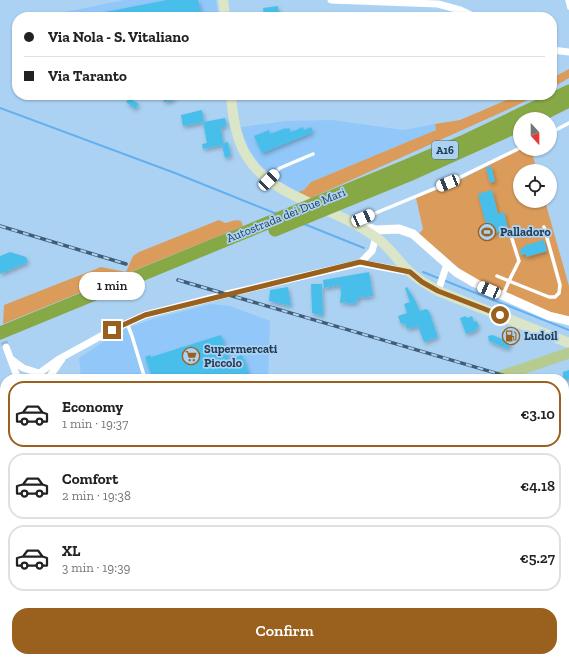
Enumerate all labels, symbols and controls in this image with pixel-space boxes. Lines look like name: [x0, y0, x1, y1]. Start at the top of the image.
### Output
text: Via Nola - S. Vitaliano: [48, 28, 189, 46]
text: Via Taranto: [48, 67, 127, 85]
north arrow: [513, 112, 557, 156]
map controls: [513, 112, 557, 208]
road number: A16: [432, 141, 458, 159]
button: locate: [513, 164, 557, 208]
car: [256, 167, 282, 193]
car: [435, 173, 461, 193]
street label: Autostrada dei Due Mari: [224, 184, 348, 245]
car: [350, 208, 376, 228]
sports icon: Palladoro: [477, 222, 497, 242]
place label: Palladoro: [500, 225, 551, 239]
callout: 1 min: [79, 272, 145, 300]
text: 1 min: [97, 278, 127, 293]
car: [476, 280, 502, 300]
route start: [491, 306, 509, 324]
route end: [103, 321, 121, 339]
fuel station icon: Ludoil: [501, 326, 521, 346]
place label: Ludoil: [524, 329, 558, 343]
place label: Supermercati Piccolo: [204, 342, 278, 370]
supermarket icon: Supermercati Piccolo: [181, 346, 201, 366]
icon: car: [14, 396, 50, 432]
text: Economy: [62, 398, 123, 416]
text: €3.10: [520, 405, 555, 423]
text: 1 min · 19:37: [62, 416, 128, 431]
icon: car: [14, 468, 50, 504]
text: Comfort: [62, 470, 118, 488]
text: €4.18: [520, 477, 555, 495]
text: 2 min · 19:38: [62, 488, 131, 503]
icon: car: [14, 540, 50, 576]
text: XL: [62, 542, 80, 560]
text: €5.27: [520, 549, 555, 567]
text: 3 min · 19:39: [62, 560, 130, 575]
button: Confirm: [12, 608, 557, 654]

